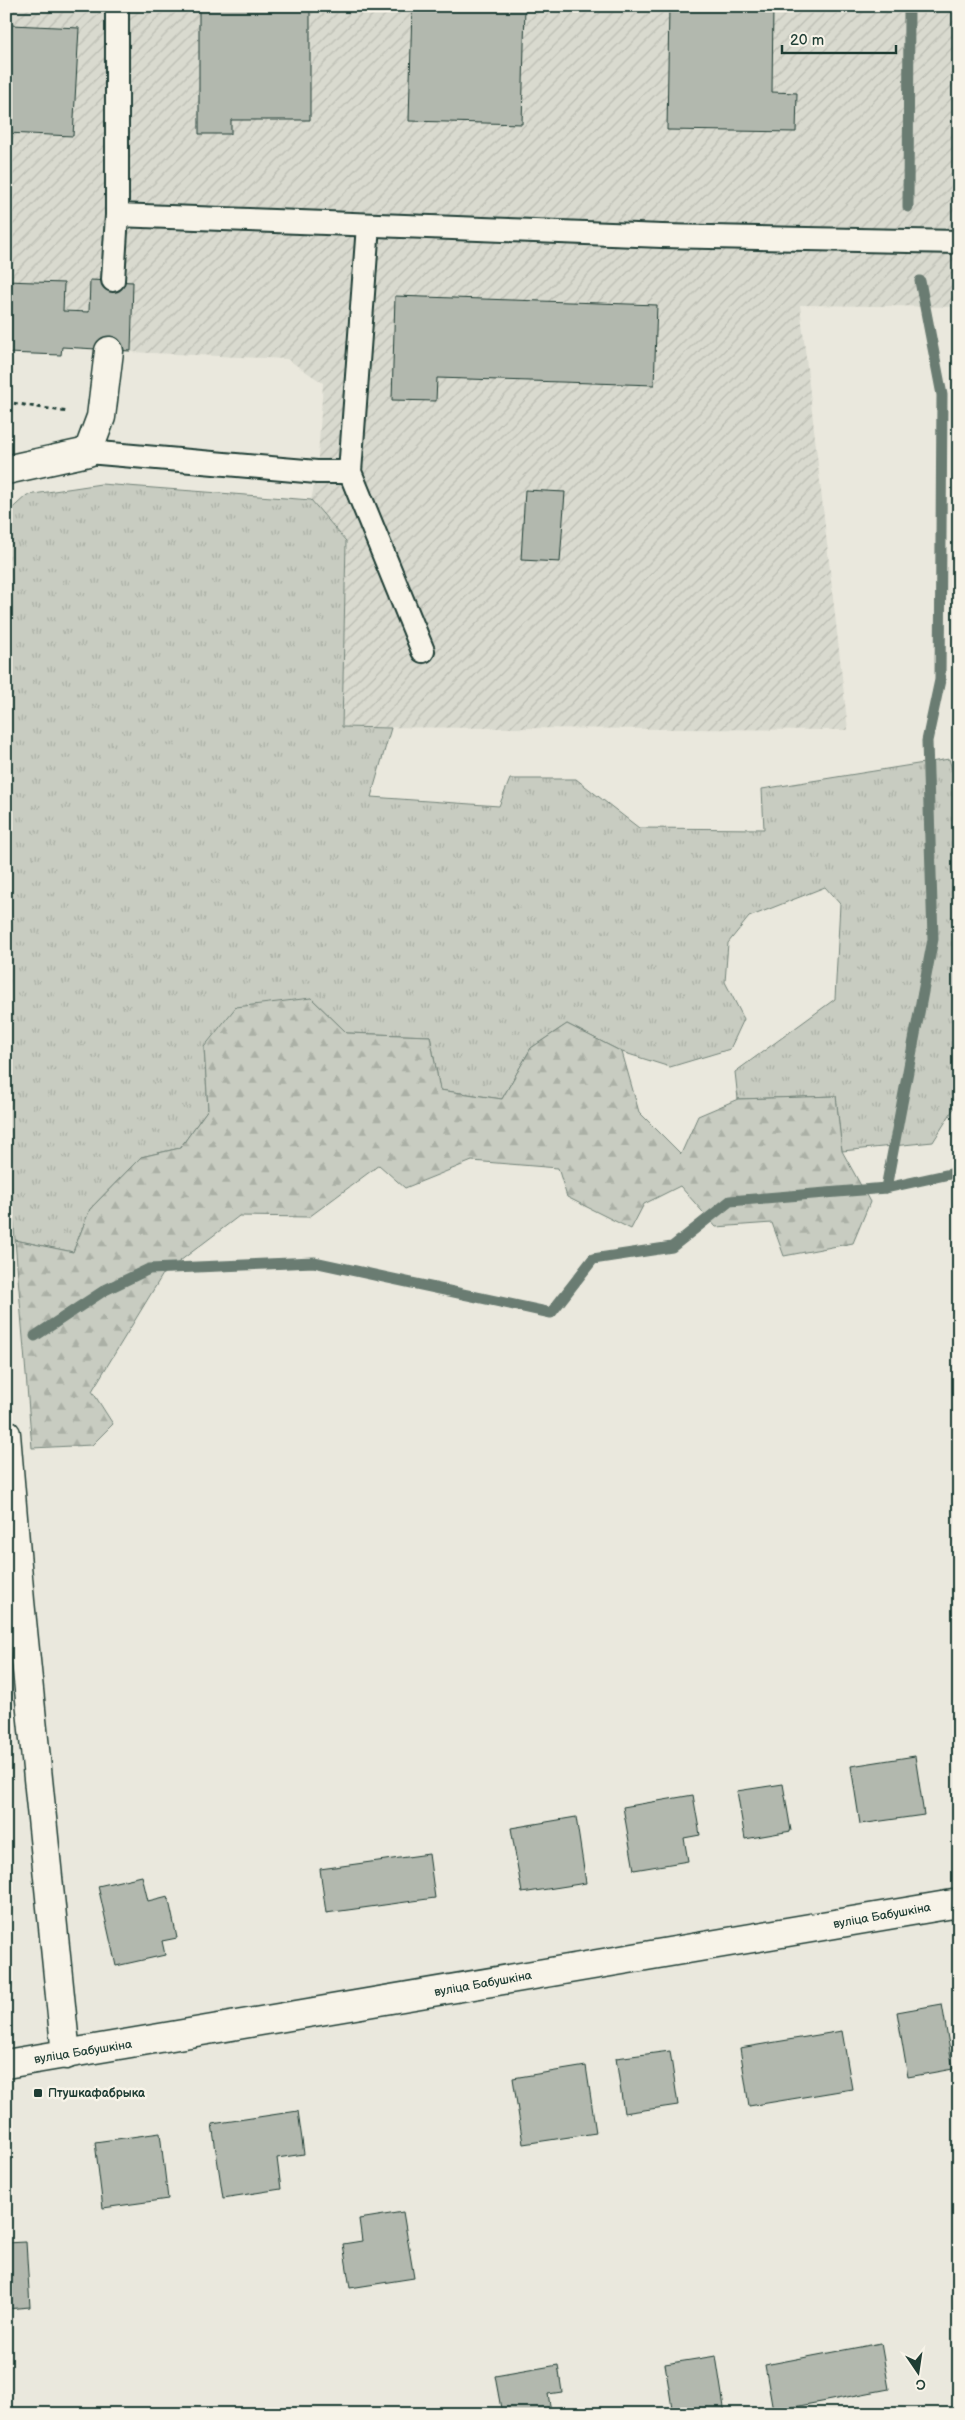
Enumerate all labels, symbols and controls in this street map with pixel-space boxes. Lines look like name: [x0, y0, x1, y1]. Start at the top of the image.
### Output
scale bar: [782, 22, 896, 54]
text: 20 m: [790, 31, 824, 50]
street label: вуліца Бабушкіна: [832, 1900, 932, 1932]
street label: вуліца Бабушкіна: [433, 1968, 533, 2000]
street label: вуліца Бабушкіна: [33, 2037, 133, 2067]
place label: Птушкафабрыка: [48, 2086, 146, 2101]
marker: Птушкафабрыка: [32, 2087, 44, 2099]
north arrow: [892, 2348, 942, 2398]
text: С: [914, 2375, 927, 2394]

